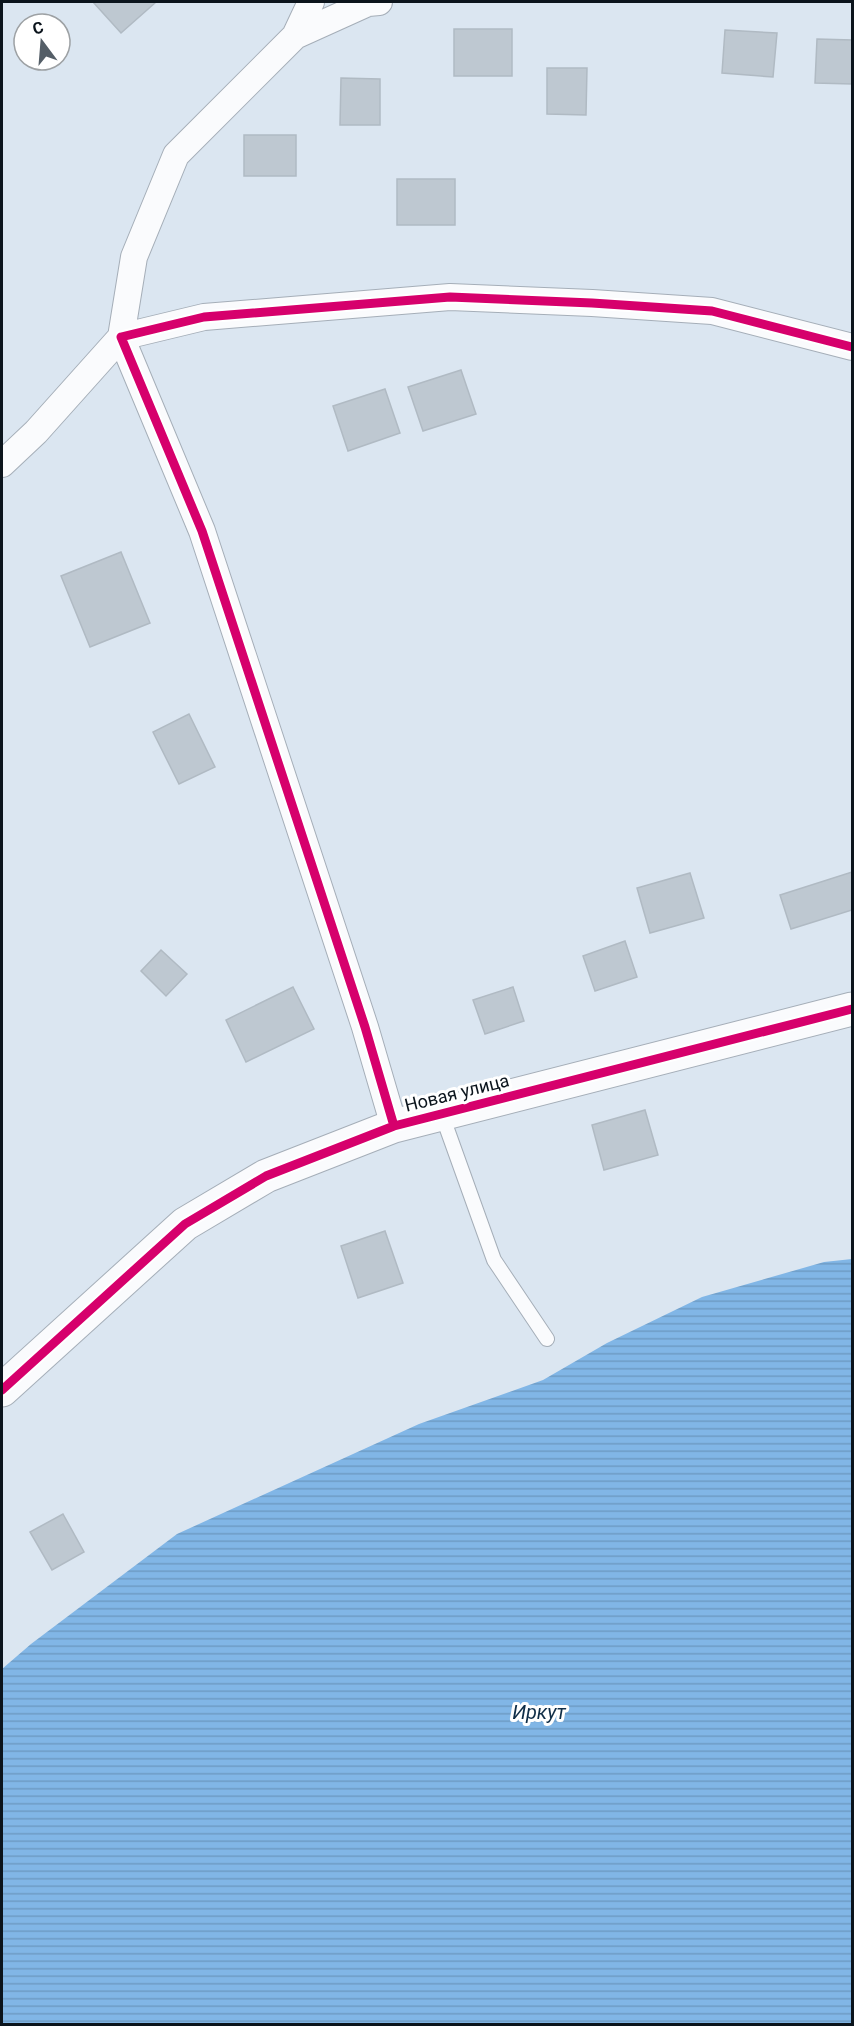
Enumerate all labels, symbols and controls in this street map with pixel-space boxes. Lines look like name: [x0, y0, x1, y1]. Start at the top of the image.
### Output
north arrow: [12, 12, 72, 72]
text: С: [30, 17, 46, 39]
street label: Новая улица: [402, 1069, 511, 1116]
water label: Иркут: [512, 1700, 567, 1724]

